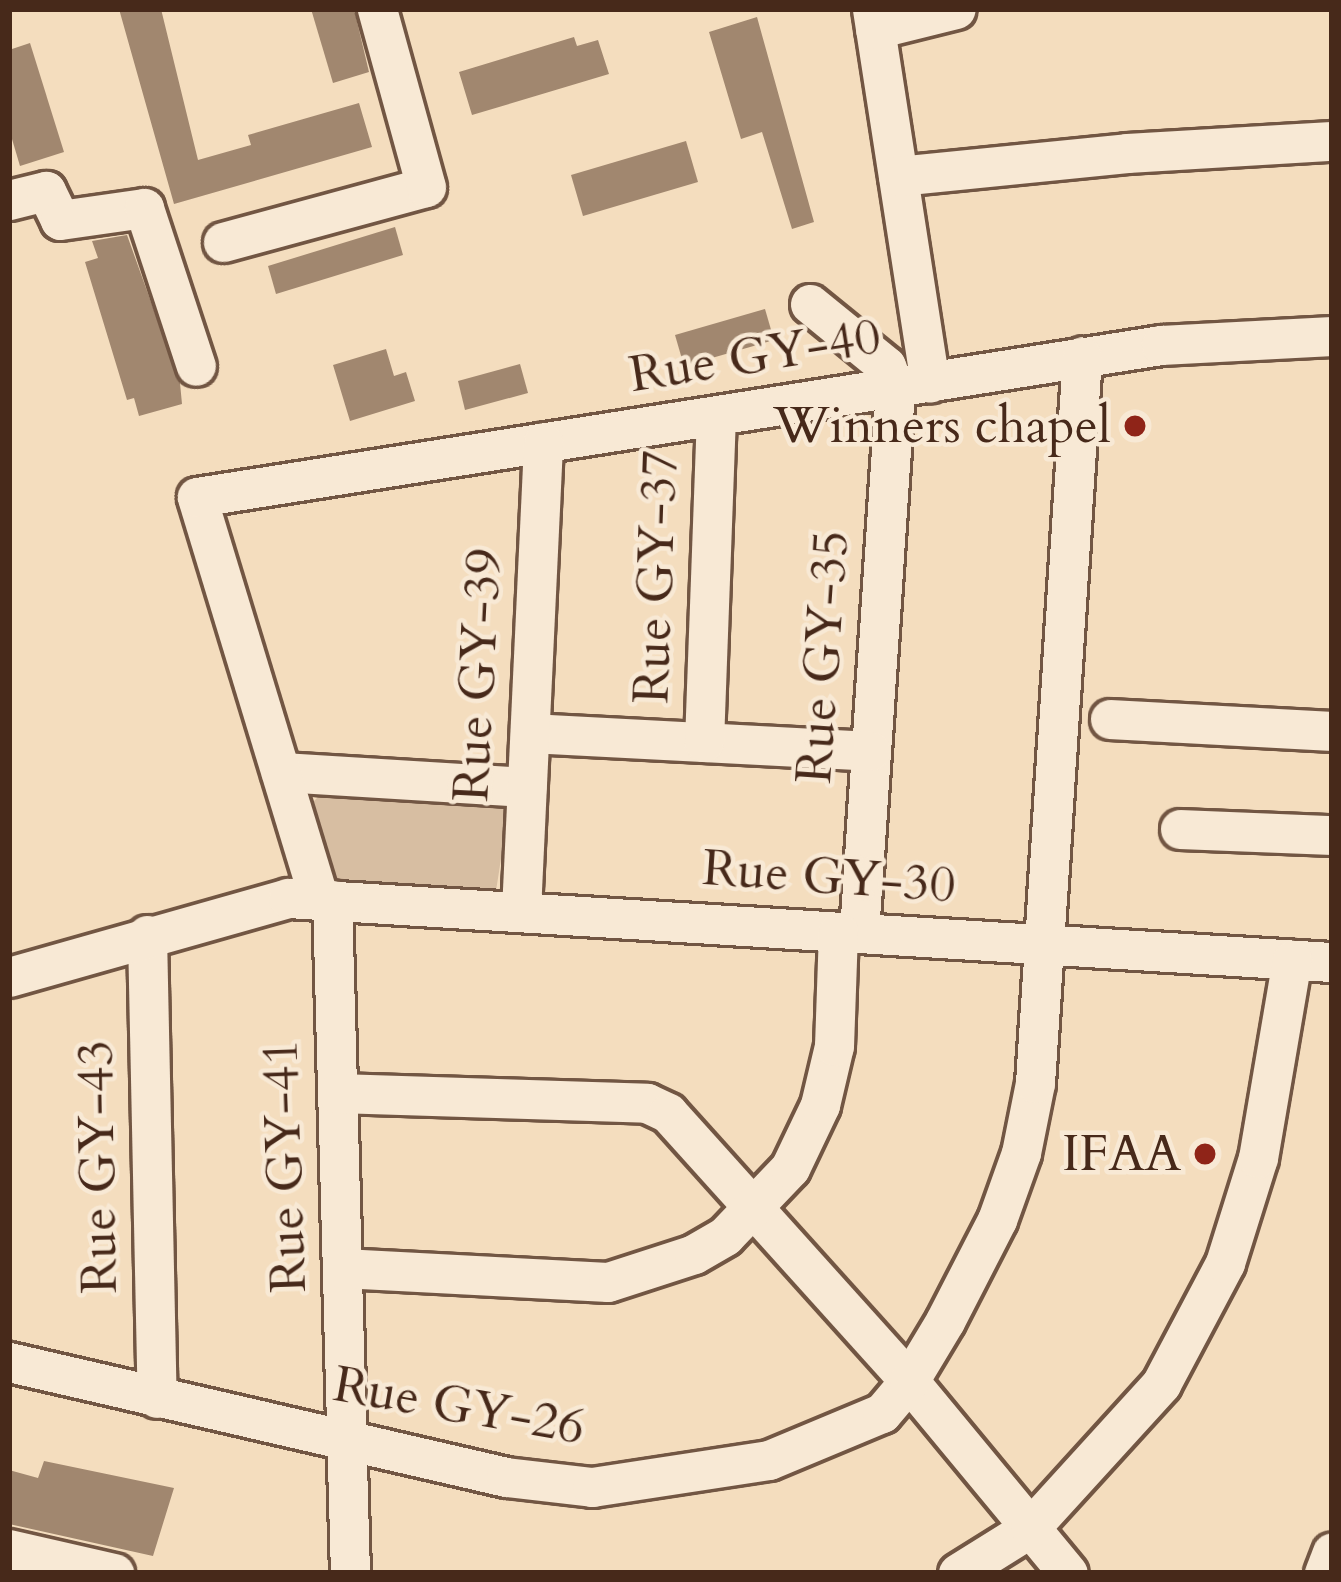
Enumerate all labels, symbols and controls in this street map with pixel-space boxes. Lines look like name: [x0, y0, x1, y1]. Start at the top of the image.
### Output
street label: Rue GY-40: [625, 306, 885, 406]
place label: Winners chapel: [773, 395, 1111, 457]
marker: Winners chapel: [1122, 413, 1148, 439]
street label: Rue GY-37: [621, 449, 691, 705]
street label: Rue GY-35: [784, 528, 862, 786]
street label: Rue GY-39: [441, 547, 515, 803]
street label: Rue GY-30: [700, 838, 958, 916]
street label: Rue GY-41: [250, 1038, 320, 1294]
street label: Rue GY-43: [65, 1040, 131, 1294]
place label: IFAA: [1062, 1123, 1181, 1185]
marker: IFAA: [1192, 1141, 1218, 1167]
street label: Rue GY-26: [329, 1354, 589, 1458]

